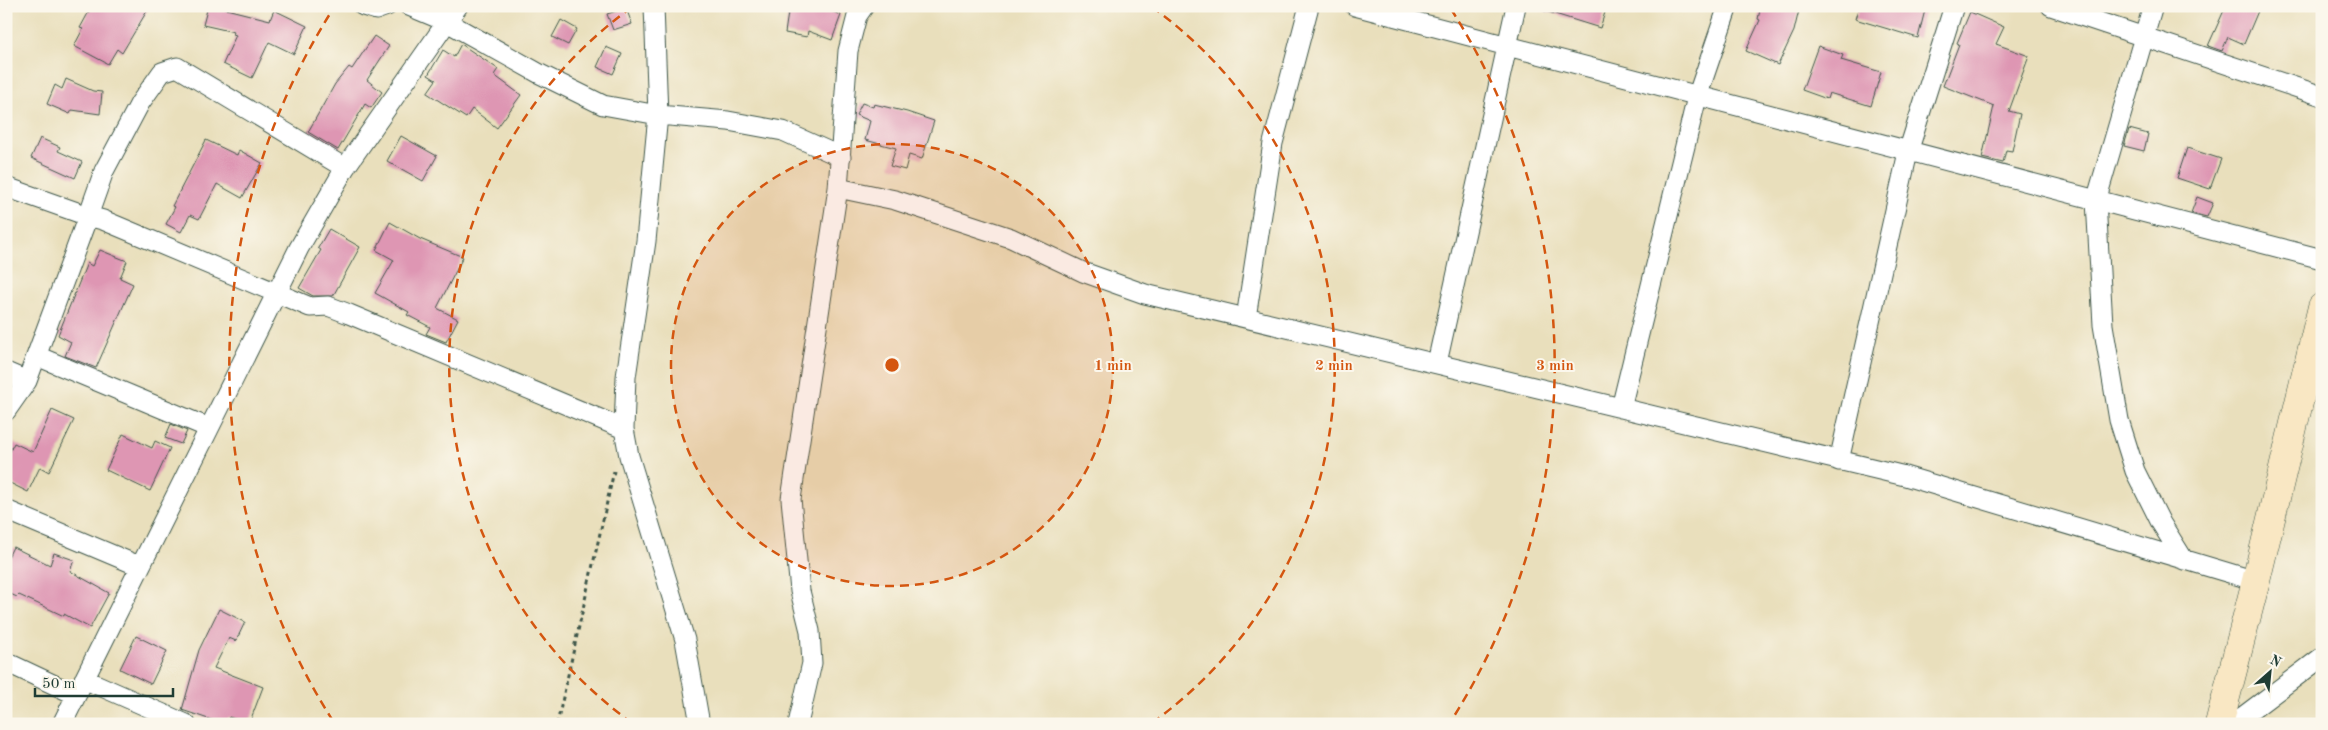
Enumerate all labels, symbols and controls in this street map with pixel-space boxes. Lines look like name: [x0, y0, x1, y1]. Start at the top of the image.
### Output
centre of rings: [883, 356, 901, 374]
text: 1 min: [1094, 359, 1132, 374]
text: 2 min: [1315, 359, 1353, 374]
text: 3 min: [1536, 359, 1574, 374]
north arrow: [2246, 648, 2296, 698]
text: N: [2268, 653, 2284, 670]
scale bar: [35, 665, 172, 697]
text: 50 m: [42, 677, 76, 692]

